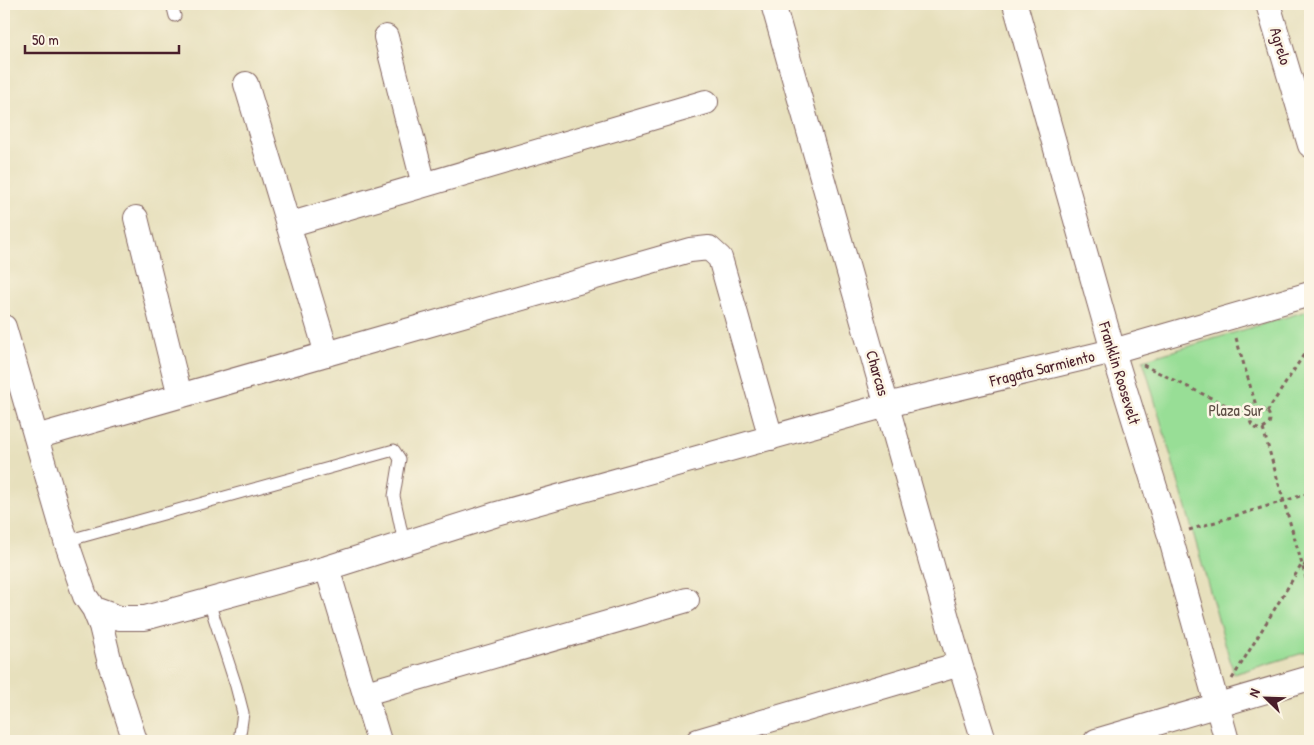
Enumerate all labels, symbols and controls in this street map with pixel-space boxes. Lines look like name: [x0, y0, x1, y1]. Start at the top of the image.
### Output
scale bar: [25, 22, 179, 54]
street label: Agrelo: [1265, 25, 1297, 68]
text: 50 m: [32, 29, 59, 50]
street label: Franklin Roosevelt: [1094, 318, 1146, 428]
street label: Fragata Sarmiento: [986, 344, 1097, 392]
street label: Charcas: [861, 348, 895, 398]
park label: Plaza Sur: [1209, 399, 1263, 421]
north arrow: [1242, 672, 1292, 722]
text: N: [1243, 685, 1264, 700]

